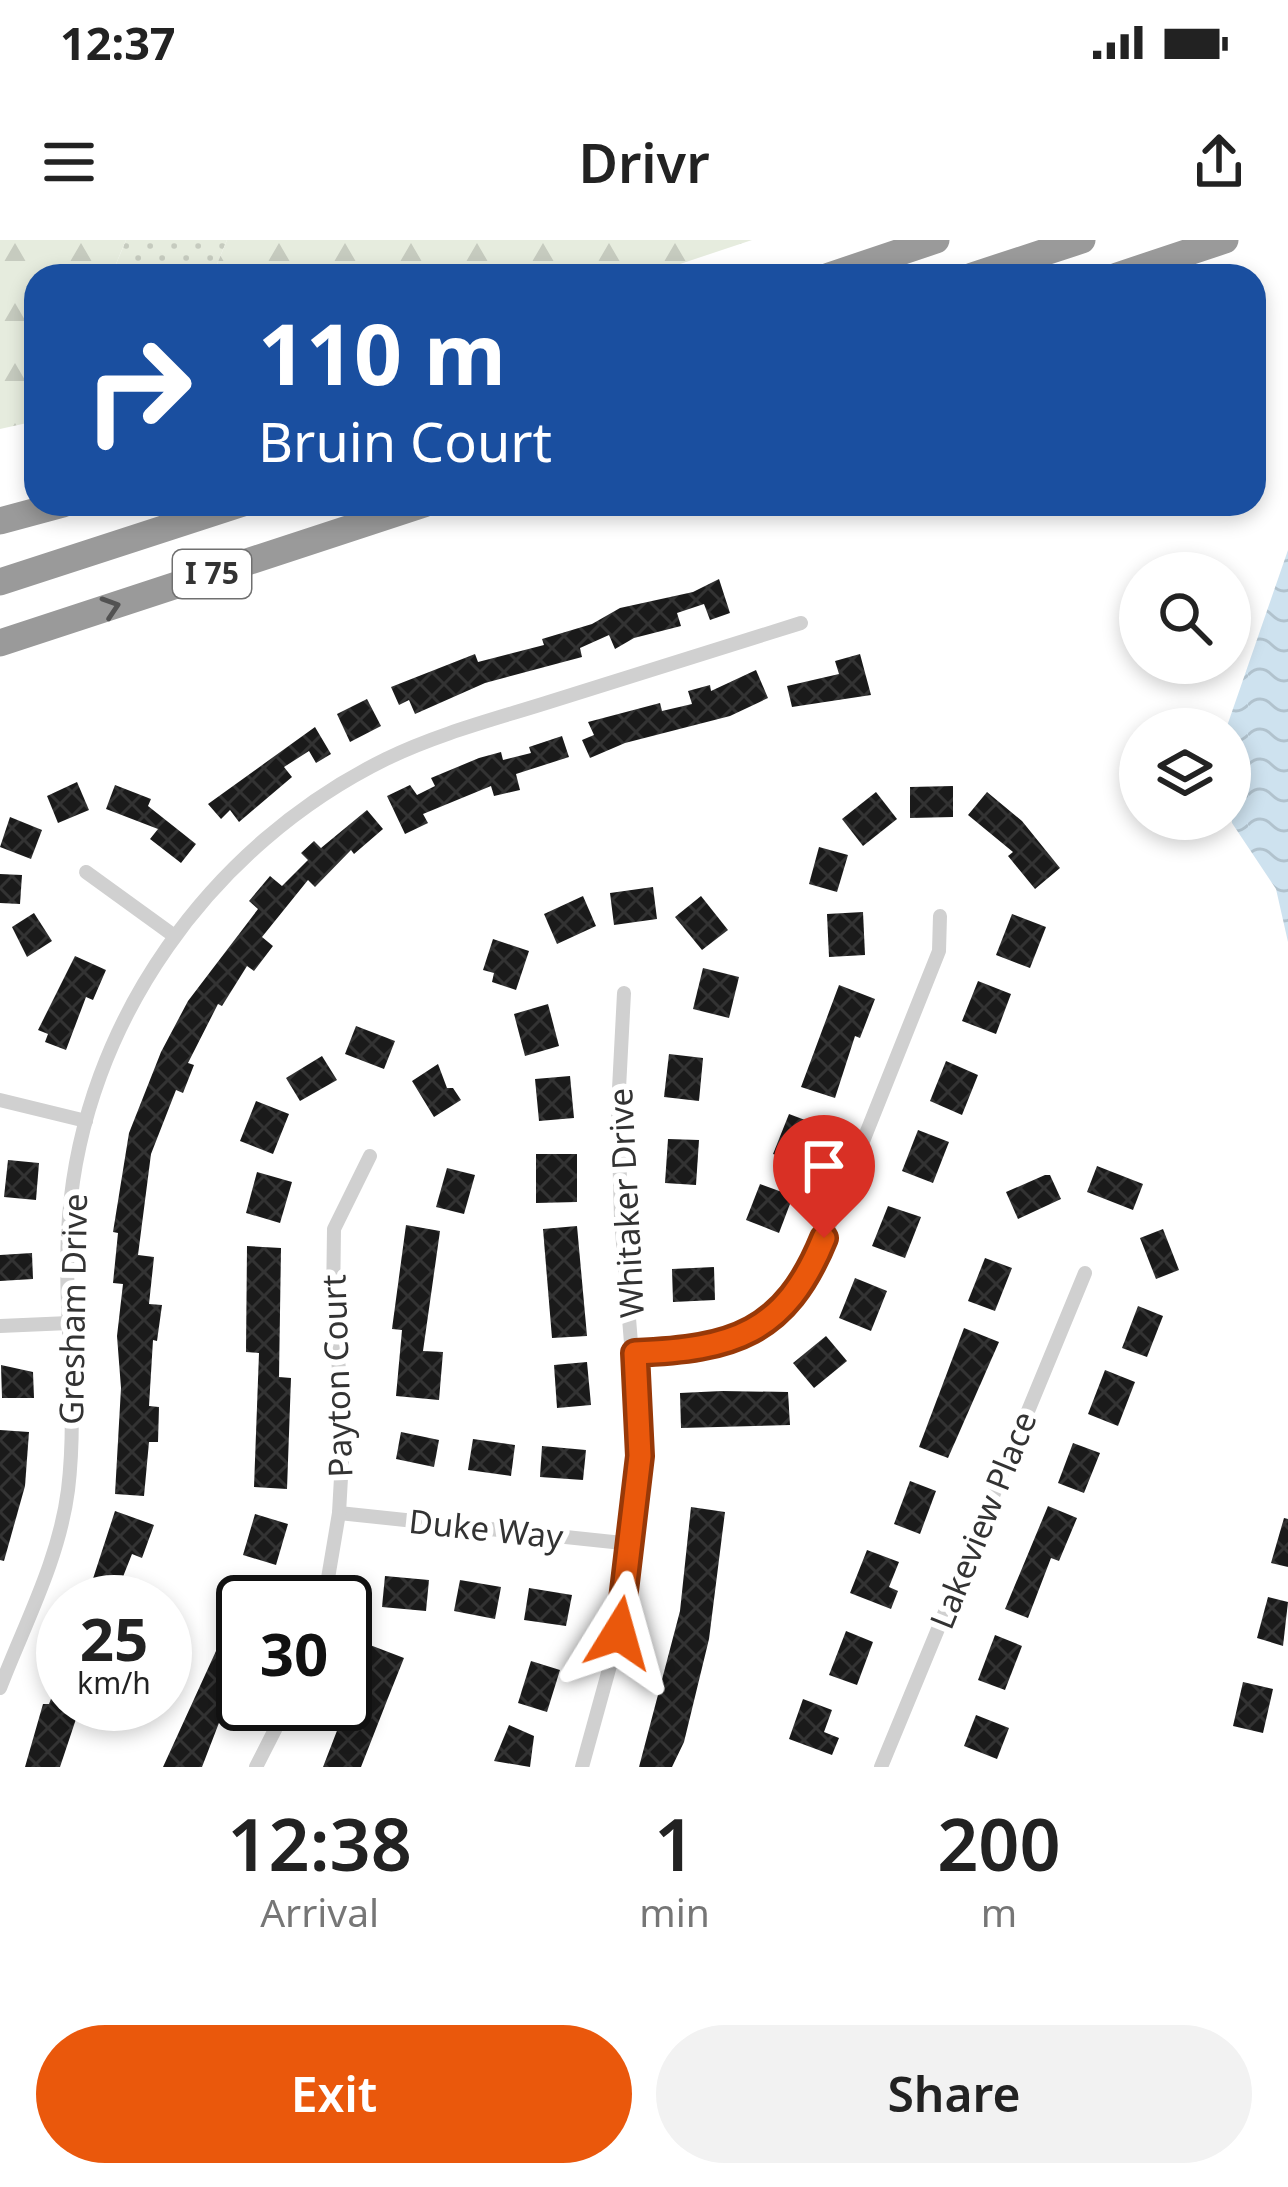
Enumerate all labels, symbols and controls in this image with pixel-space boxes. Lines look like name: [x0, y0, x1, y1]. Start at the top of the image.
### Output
text: 12:37: [60, 12, 176, 73]
text: Drivr: [578, 125, 710, 199]
icon: menu: [36, 129, 102, 195]
icon: share: [1186, 129, 1252, 195]
text: 110 m: [258, 295, 506, 410]
icon: right: [60, 312, 216, 468]
text: Bruin Court: [258, 404, 552, 478]
road number: I 75: [173, 550, 251, 598]
map controls: [1119, 552, 1251, 840]
button: search: [1119, 552, 1251, 684]
one-way arrow: [100, 596, 121, 621]
button: layers: [1119, 708, 1251, 840]
street label: Whitaker Drive: [597, 1087, 654, 1319]
pin: [773, 1115, 875, 1238]
icon: arrive: [791, 1133, 857, 1199]
street label: Gresham Drive: [48, 1193, 97, 1425]
street label: Payton Court: [310, 1274, 363, 1478]
street label: Lakeview Place: [918, 1404, 1047, 1635]
street label: Duke Way: [407, 1498, 565, 1559]
position arrow: [556, 1570, 682, 1696]
speed limit sign: 30: [216, 1575, 372, 1731]
text: 25: [80, 1597, 148, 1679]
text: km/h: [77, 1662, 151, 1703]
text: 12:38: [227, 1794, 412, 1892]
text: 1: [654, 1794, 695, 1892]
text: 200: [937, 1794, 1061, 1892]
text: Arrival: [260, 1885, 379, 1938]
text: min: [639, 1885, 710, 1938]
text: m: [981, 1885, 1017, 1938]
button: Exit: [36, 2025, 632, 2163]
button: Share: [656, 2025, 1252, 2163]

